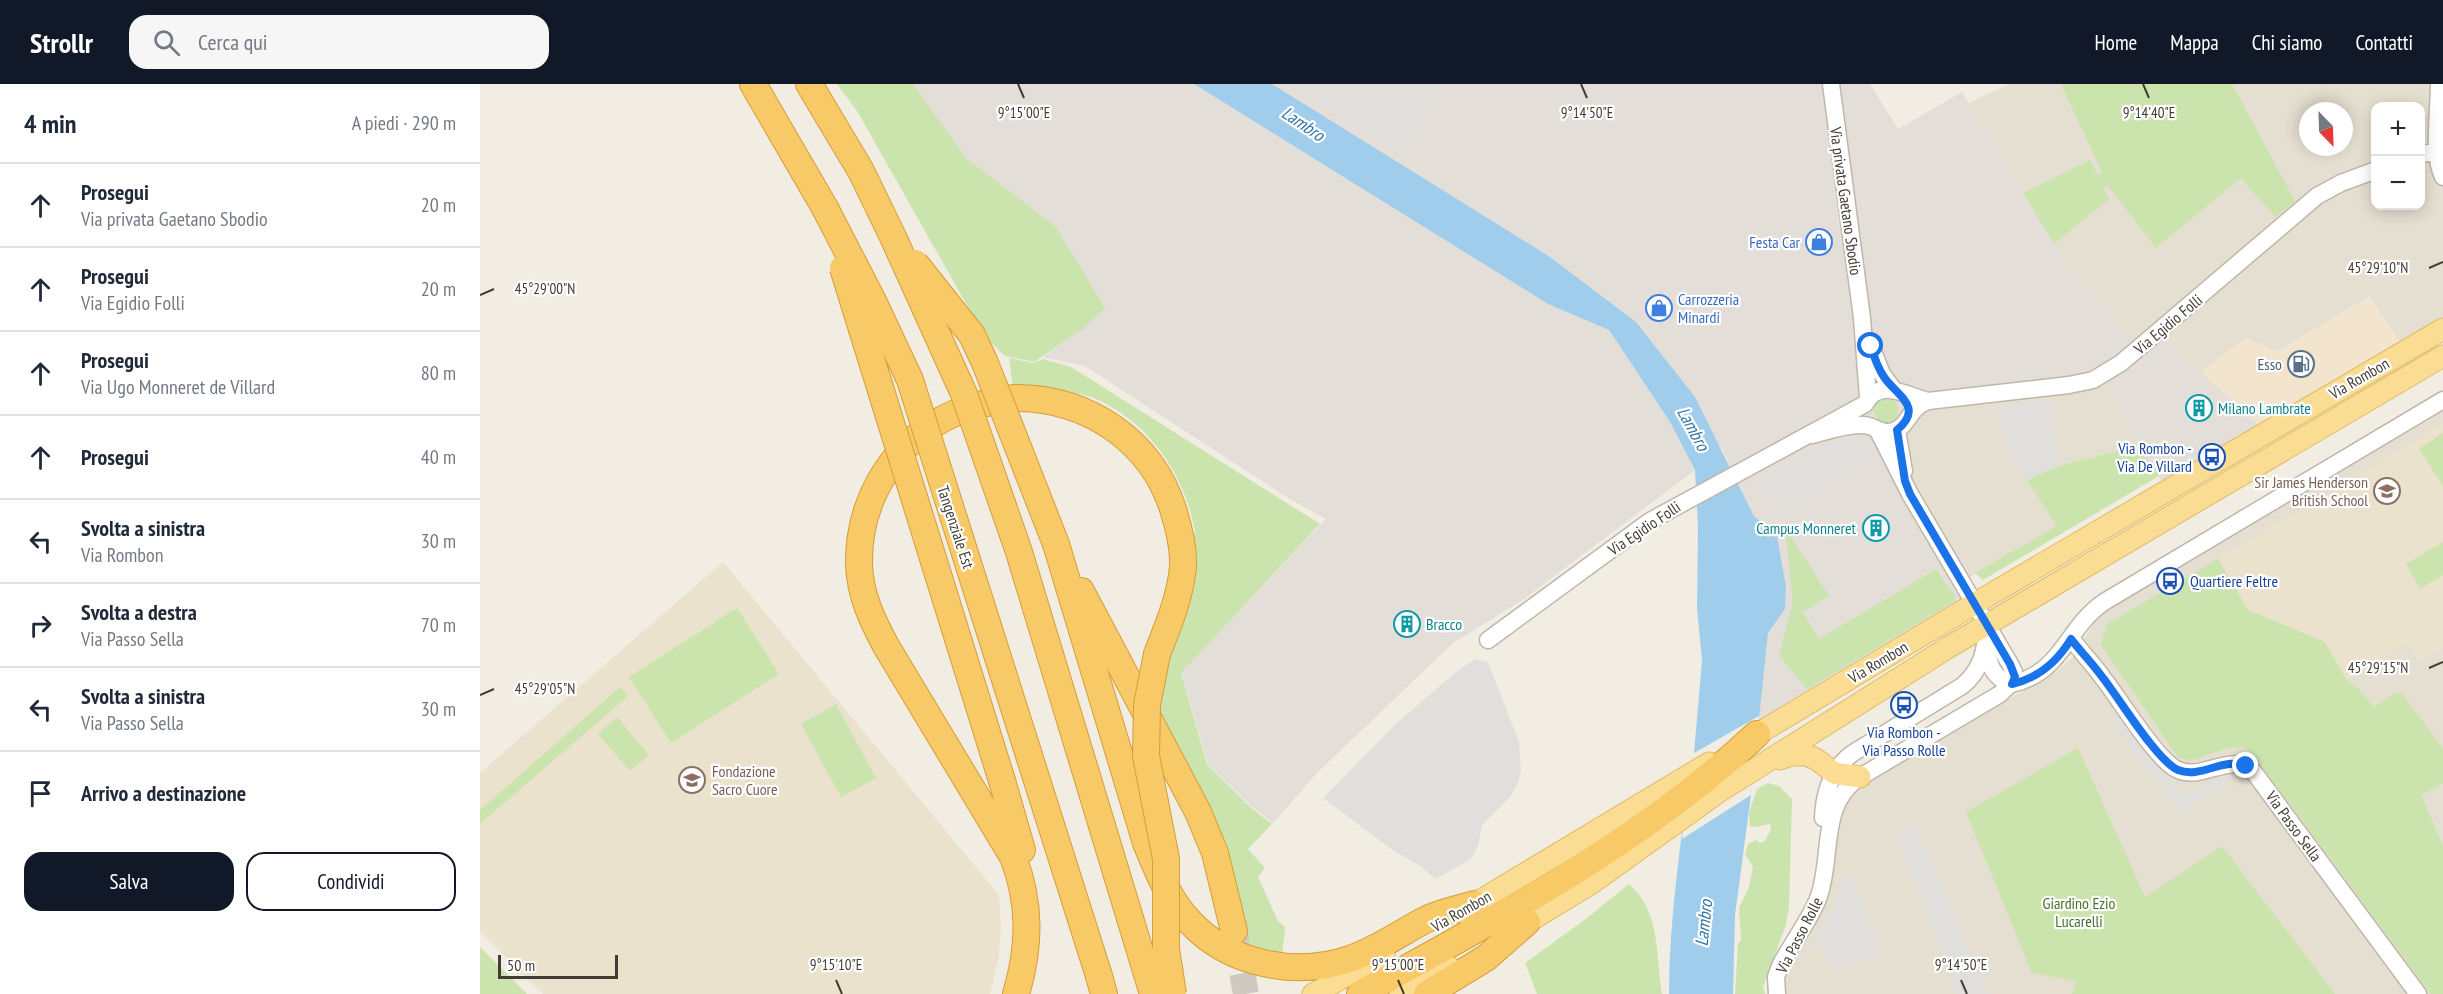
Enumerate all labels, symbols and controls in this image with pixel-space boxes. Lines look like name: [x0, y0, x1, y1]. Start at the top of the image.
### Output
search box: [129, 15, 549, 69]
text: Strollr: [30, 24, 93, 61]
icon: search: [150, 26, 183, 59]
text: Cerca qui: [198, 28, 268, 56]
text: Home: [2095, 29, 2137, 56]
text: Mappa: [2170, 29, 2219, 56]
text: Chi siamo: [2252, 29, 2322, 56]
text: Contatti: [2355, 29, 2413, 56]
water label: Lambro: [1278, 101, 1330, 147]
north arrow: [2299, 102, 2353, 156]
map controls: [2371, 102, 2425, 210]
button: +: [2371, 102, 2425, 156]
text: 9°15'00"E: [998, 103, 1050, 122]
text: 9°14'50"E: [1561, 103, 1613, 122]
text: 9°14'40"E: [2123, 103, 2175, 122]
text: 4 min: [24, 107, 77, 140]
text: A piedi · 290 m: [352, 110, 456, 136]
street label: Via privata Gaetano Sbodio: [1826, 125, 1866, 276]
button: −: [2371, 156, 2425, 210]
text: Prosegui: [81, 178, 149, 206]
icon: ahead: [24, 189, 57, 222]
text: 20 m: [421, 192, 456, 218]
text: Via privata Gaetano Sbodio: [81, 206, 268, 232]
shop icon: Festa Car: [1804, 227, 1834, 257]
place label: Festa Car: [1749, 232, 1801, 252]
text: 45°29'10"N: [2348, 258, 2408, 277]
text: Prosegui: [81, 262, 149, 290]
icon: ahead: [24, 273, 57, 306]
text: 20 m: [421, 276, 456, 302]
text: 45°29'00"N: [515, 279, 575, 298]
place label: Carrozzeria Minardi: [1678, 289, 1739, 327]
text: Via Egidio Folli: [81, 290, 185, 316]
street label: Via Egidio Folli: [2129, 290, 2206, 359]
shop icon: Carrozzeria Minardi: [1644, 293, 1674, 323]
route start: [1857, 332, 1883, 358]
text: Prosegui: [81, 346, 149, 374]
fuel station icon: Esso: [2286, 349, 2316, 379]
street label: Via Rombon: [2325, 353, 2393, 404]
place label: Esso: [2257, 354, 2282, 374]
icon: ahead: [24, 357, 57, 390]
text: 80 m: [421, 360, 456, 386]
text: Via Ugo Monneret de Villard: [81, 374, 275, 400]
building icon: Milano Lambrate: [2184, 393, 2214, 423]
place label: Milano Lambrate: [2218, 398, 2311, 418]
water label: Lambro: [1672, 403, 1715, 456]
place label: Via Rombon - Via De Villard: [2116, 438, 2192, 476]
icon: ahead: [24, 441, 57, 474]
bus stop icon: Via Rombon - Via De Villard: [2197, 442, 2227, 472]
text: Prosegui: [81, 443, 149, 471]
text: 40 m: [421, 444, 456, 470]
place label: Sir James Henderson British School: [2254, 472, 2368, 510]
school or university icon: Sir James Henderson British School: [2372, 476, 2402, 506]
street label: Tangenziale Est: [933, 483, 979, 571]
street label: Via Egidio Folli: [1603, 496, 1684, 560]
building icon: Campus Monneret: [1861, 513, 1891, 543]
text: Svolta a sinistra: [81, 514, 205, 542]
place label: Campus Monneret: [1756, 518, 1857, 538]
icon: left: [24, 525, 57, 558]
text: 30 m: [421, 528, 456, 554]
text: Via Rombon: [81, 542, 163, 568]
bus stop icon: Quartiere Feltre: [2155, 566, 2185, 596]
place label: Quartiere Feltre: [2190, 571, 2278, 591]
text: Svolta a destra: [81, 598, 197, 626]
icon: right: [24, 609, 57, 642]
building icon: Bracco: [1392, 609, 1422, 639]
text: 70 m: [421, 612, 456, 638]
place label: Bracco: [1426, 614, 1462, 634]
text: Via Passo Sella: [81, 626, 184, 652]
street label: Via Rombon: [1844, 636, 1911, 688]
text: 45°29'15"N: [2348, 658, 2408, 677]
text: 45°29'05"N: [515, 679, 575, 698]
text: Svolta a sinistra: [81, 682, 205, 710]
bus stop icon: Via Rombon - Via Passo Rolle: [1889, 690, 1919, 720]
icon: left: [24, 693, 57, 726]
text: 30 m: [421, 696, 456, 722]
text: Via Passo Sella: [81, 710, 184, 736]
place label: Via Rombon - Via Passo Rolle: [1861, 722, 1946, 760]
route end: [2232, 752, 2258, 778]
place label: Fondazione Sacro Cuore: [712, 761, 778, 799]
school or university icon: Fondazione Sacro Cuore: [677, 765, 707, 795]
icon: arrive: [24, 777, 57, 810]
text: Arrivo a destinazione: [81, 779, 246, 807]
street label: Via Passo Sella: [2261, 786, 2326, 865]
button: Salva: [24, 852, 234, 911]
button: Condividi: [246, 852, 456, 911]
street label: Via Rombon: [1427, 886, 1495, 937]
street label: Via Passo Rolle: [1771, 893, 1827, 977]
park label: Giardino Ezio Lucarelli: [2043, 893, 2116, 931]
water label: Lambro: [1690, 897, 1718, 947]
scale bar: [498, 952, 618, 980]
text: 50 m: [507, 955, 535, 975]
text: 9°15'10"E: [810, 955, 862, 974]
text: 9°15'00"E: [1372, 955, 1424, 974]
text: 9°14'50"E: [1935, 955, 1987, 974]

